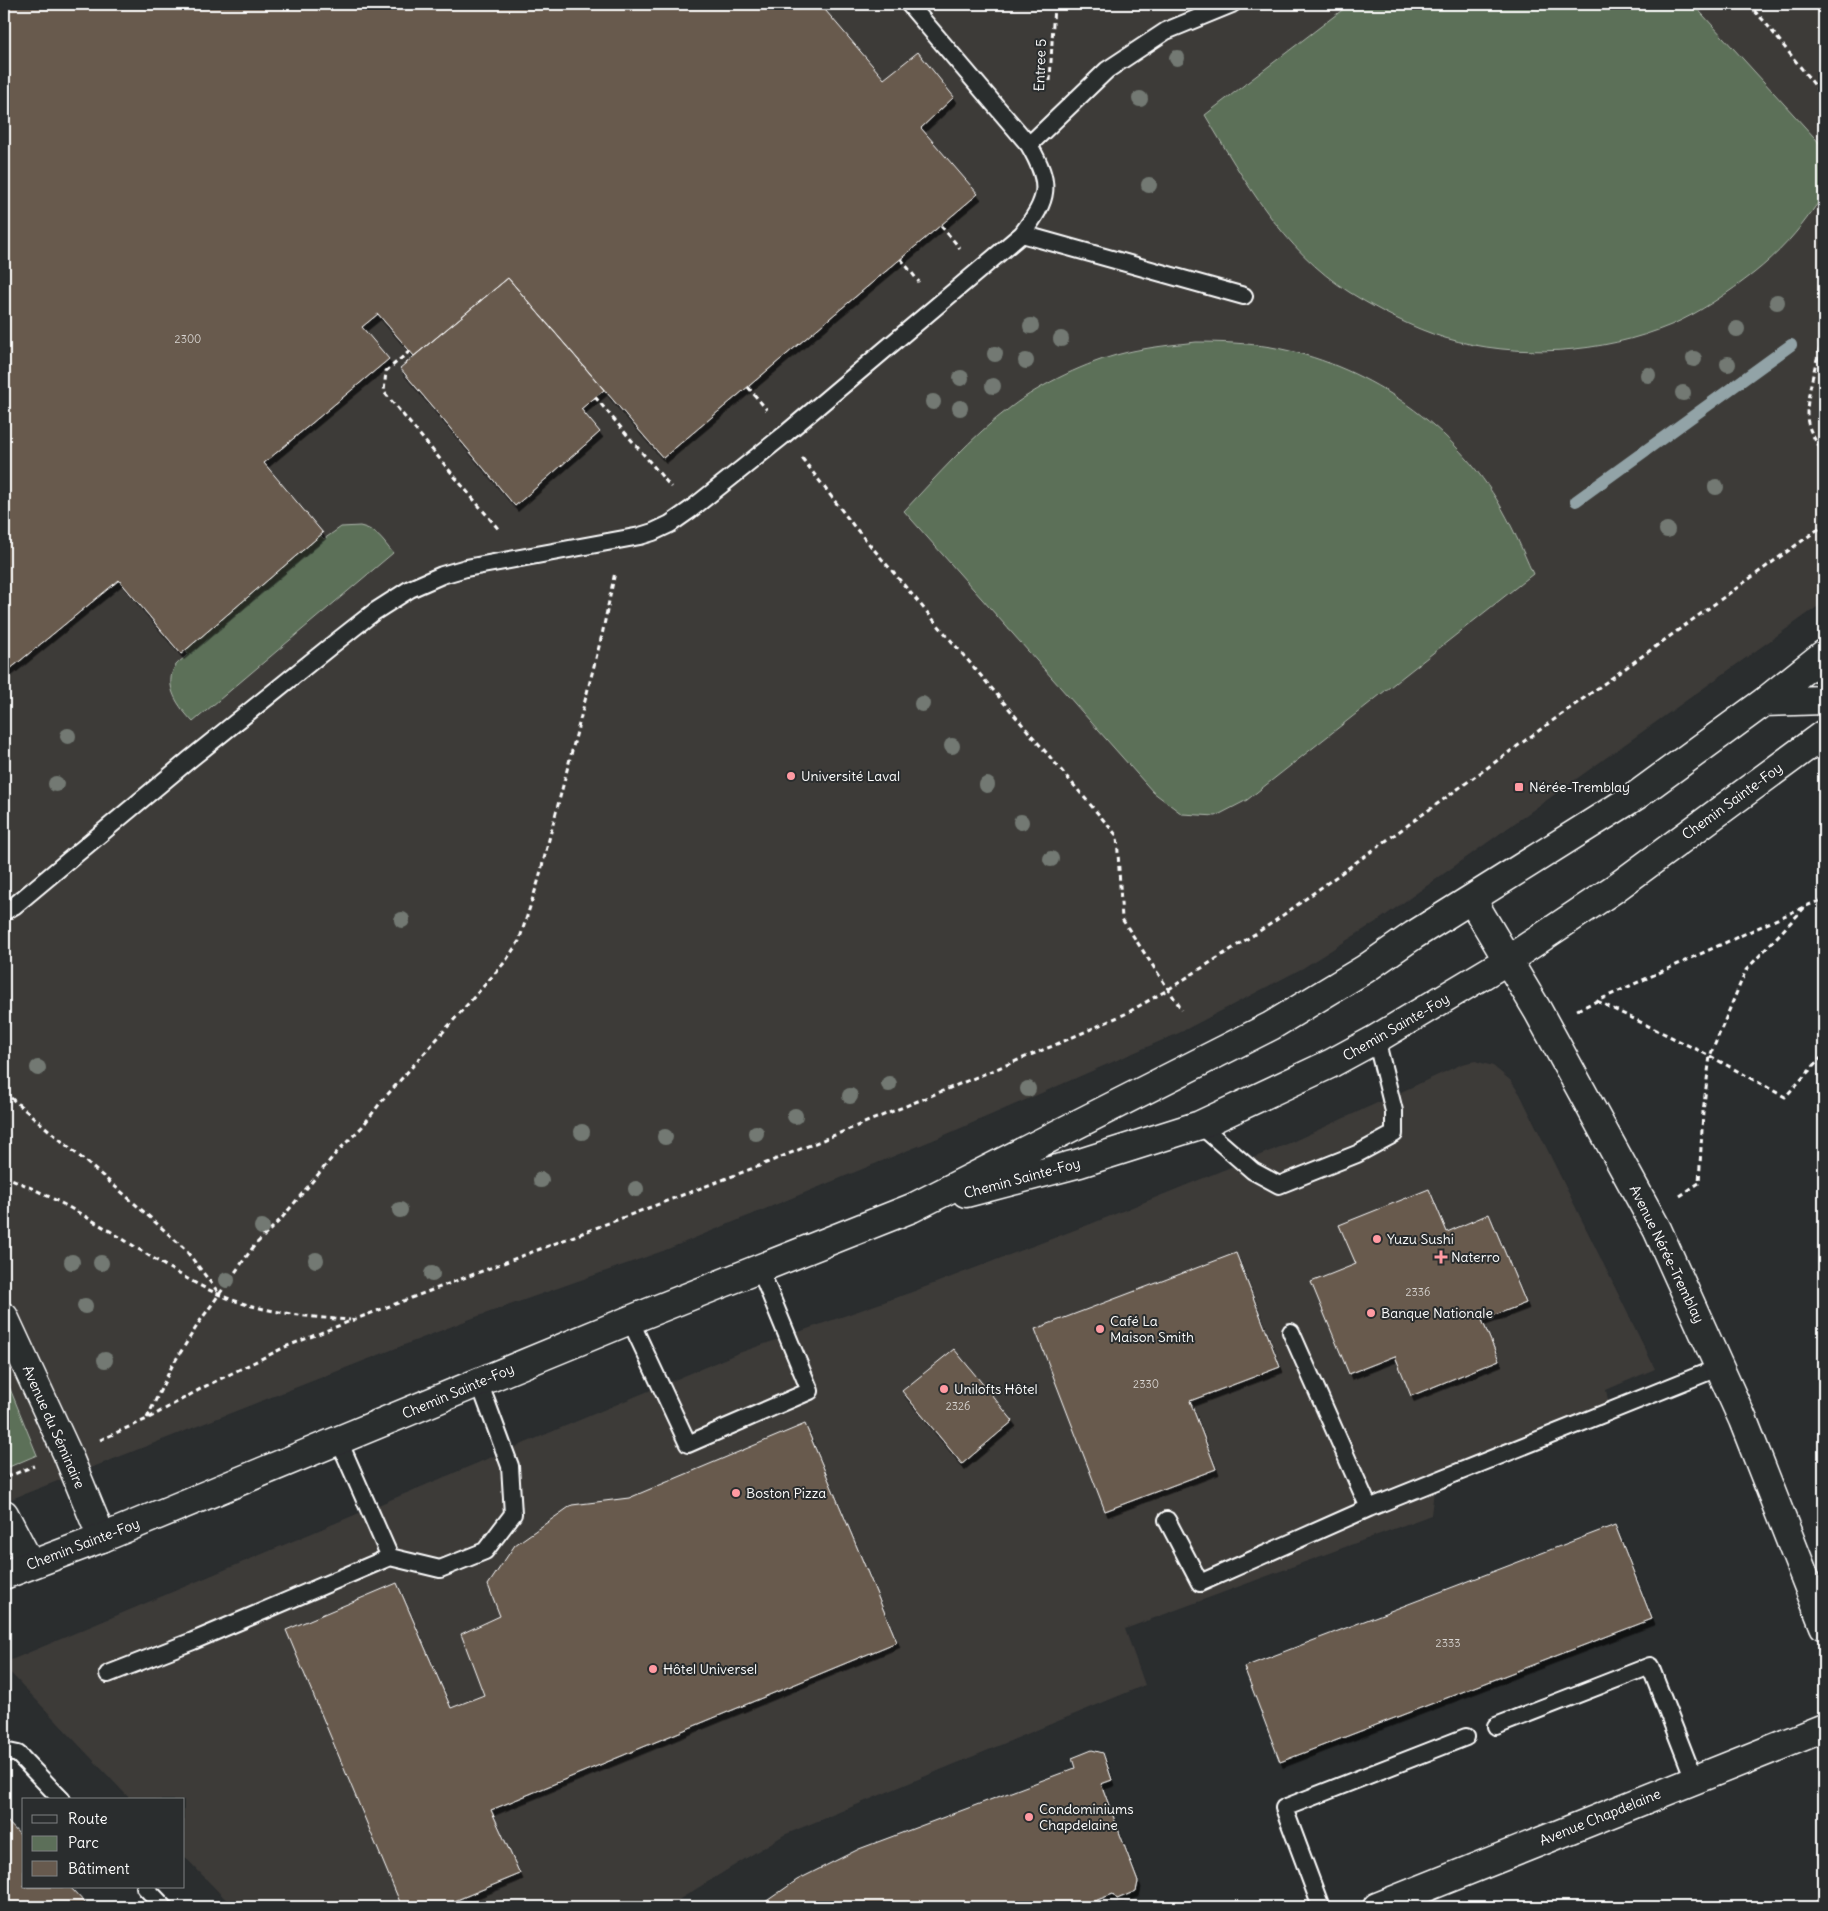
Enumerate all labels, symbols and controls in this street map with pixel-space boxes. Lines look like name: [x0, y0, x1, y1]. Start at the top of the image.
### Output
street label: Entree 5: [1030, 38, 1050, 92]
house number: 2300: [175, 332, 201, 346]
street label: Chemin Sainte-Foy: [1678, 759, 1786, 843]
place label: Université Laval: [801, 767, 900, 785]
marker: Université Laval: [785, 770, 797, 782]
place label: Nérée-Tremblay: [1529, 778, 1630, 796]
marker: Nérée-Tremblay: [1513, 781, 1525, 793]
street label: Chemin Sainte-Foy: [1340, 989, 1452, 1065]
street label: Chemin Sainte-Foy: [962, 1154, 1082, 1202]
street label: Avenue Nérée-Tremblay: [1626, 1182, 1708, 1326]
place label: Yuzu Sushi: [1387, 1230, 1454, 1248]
marker: Yuzu Sushi: [1371, 1233, 1383, 1245]
place label: Naterro: [1451, 1248, 1500, 1266]
marker: Naterro: [1435, 1251, 1447, 1263]
house number: 2336: [1406, 1285, 1430, 1299]
place label: Banque Nationale: [1381, 1304, 1493, 1322]
marker: Banque Nationale: [1365, 1307, 1377, 1319]
place label: Café La Maison Smith: [1110, 1312, 1194, 1346]
marker: Café La Maison Smith: [1094, 1323, 1106, 1335]
street label: Chemin Sainte-Foy: [399, 1359, 517, 1423]
street label: Avenue du Séminaire: [19, 1363, 89, 1491]
house number: 2330: [1133, 1377, 1159, 1391]
place label: Unilofts Hôtel: [954, 1380, 1038, 1398]
marker: Unilofts Hôtel: [938, 1383, 950, 1395]
house number: 2326: [946, 1399, 970, 1413]
place label: Boston Pizza: [746, 1484, 826, 1502]
marker: Boston Pizza: [730, 1487, 742, 1499]
street label: Chemin Sainte-Foy: [24, 1514, 142, 1574]
house number: 2333: [1436, 1636, 1460, 1650]
place label: Hôtel Universel: [663, 1660, 757, 1678]
marker: Hôtel Universel: [647, 1663, 659, 1675]
street label: Avenue Chapdelaine: [1537, 1784, 1663, 1850]
legend: [22, 1798, 185, 1888]
place label: Condominiums Chapdelaine: [1039, 1800, 1134, 1834]
text: Route: [68, 1809, 108, 1828]
marker: Condominiums Chapdelaine: [1023, 1811, 1035, 1823]
text: Parc: [68, 1833, 99, 1852]
text: Bâtiment: [68, 1859, 130, 1878]

